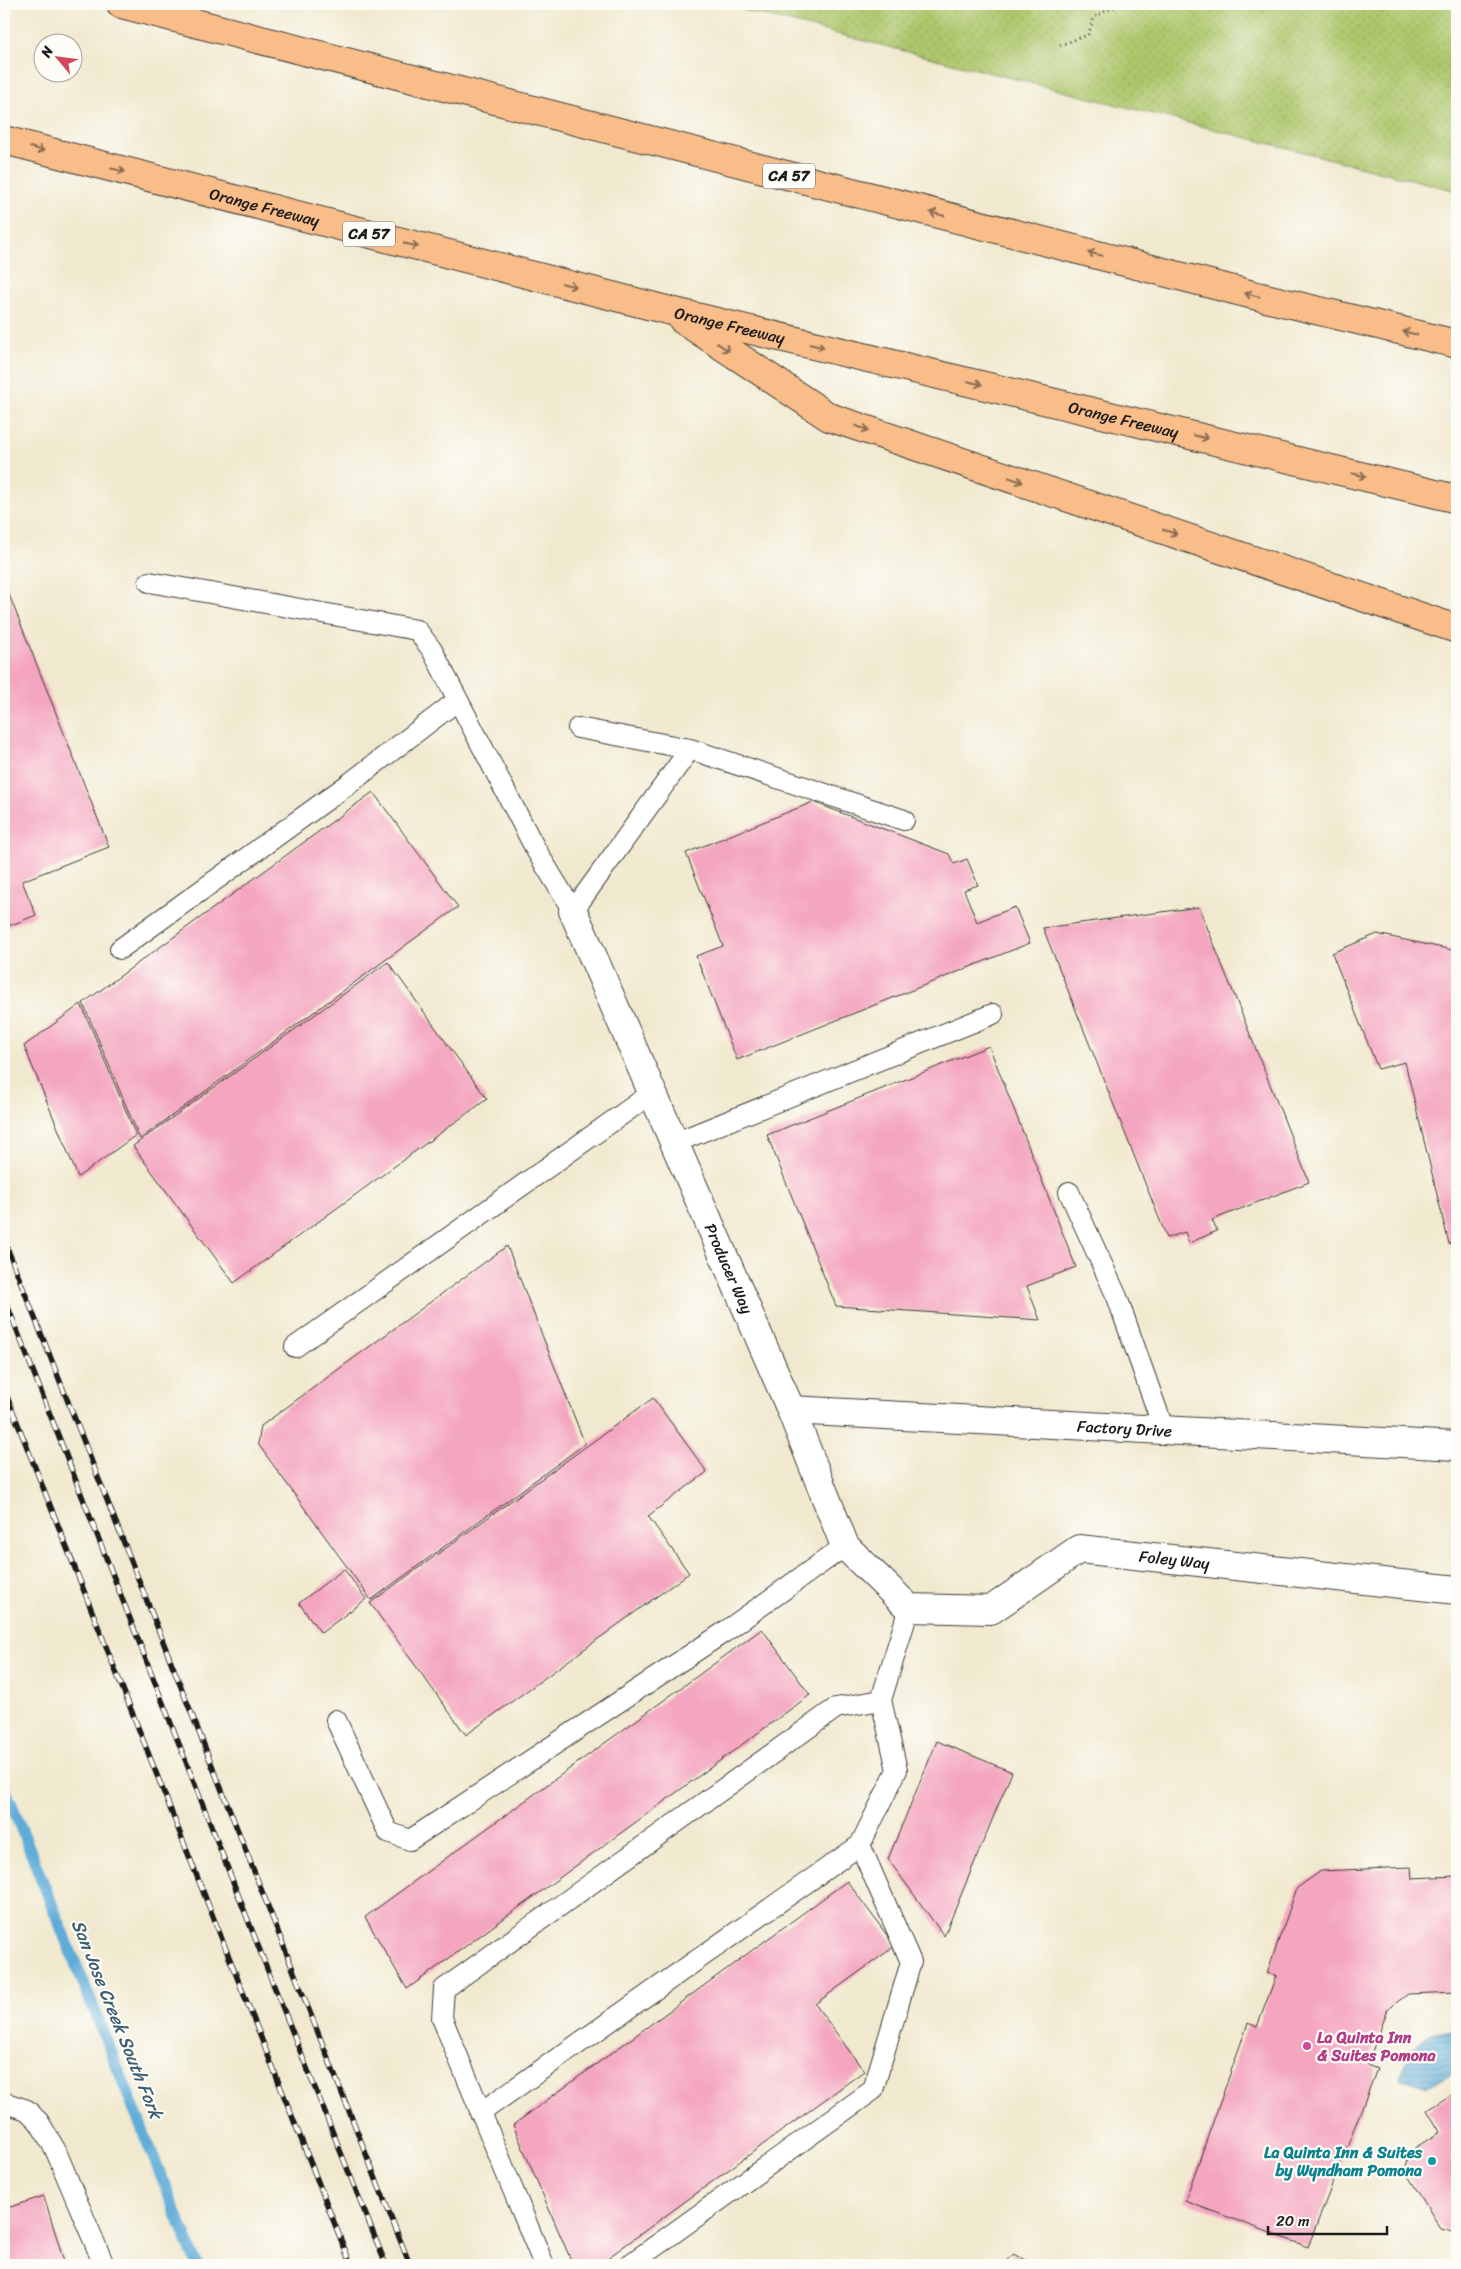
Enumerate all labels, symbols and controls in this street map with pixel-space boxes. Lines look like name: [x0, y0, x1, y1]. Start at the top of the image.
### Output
north arrow: [32, 32, 82, 82]
text: N: [33, 41, 60, 63]
one-way arrow: [29, 145, 45, 154]
road number: CA 57: [763, 164, 815, 188]
one-way arrow: [110, 166, 126, 175]
street label: Orange Freeway: [206, 179, 324, 235]
one-way arrow: [930, 209, 946, 218]
road number: CA 57: [343, 222, 395, 246]
one-way arrow: [403, 241, 419, 250]
one-way arrow: [1087, 249, 1103, 259]
one-way arrow: [560, 281, 576, 290]
one-way arrow: [1244, 290, 1260, 299]
street label: Orange Freeway: [672, 298, 789, 352]
one-way arrow: [1402, 328, 1418, 337]
one-way arrow: [715, 342, 729, 352]
one-way arrow: [808, 342, 824, 351]
one-way arrow: [966, 379, 982, 388]
street label: Orange Freeway: [1066, 392, 1183, 447]
one-way arrow: [854, 424, 869, 433]
one-way arrow: [1193, 433, 1209, 442]
one-way arrow: [1351, 471, 1367, 480]
one-way arrow: [1008, 476, 1023, 485]
one-way arrow: [1162, 528, 1177, 537]
street label: Producer Way: [697, 1218, 762, 1319]
street label: Factory Drive: [1076, 1411, 1173, 1445]
street label: Foley Way: [1138, 1541, 1212, 1578]
water label: San Jose Creek South Fork: [62, 1914, 173, 2126]
place label: La Quinta Inn & Suites Pomona: [1317, 2023, 1436, 2070]
marker: La Quinta Inn & Suites Pomona: [1301, 2040, 1313, 2052]
place label: La Quinta Inn & Suites by Wyndham Pomona: [1264, 2138, 1423, 2185]
marker: La Quinta Inn & Suites by Wyndham Pomona: [1426, 2155, 1438, 2167]
scale bar: [1268, 2204, 1387, 2236]
text: 20 m: [1276, 2208, 1310, 2234]

